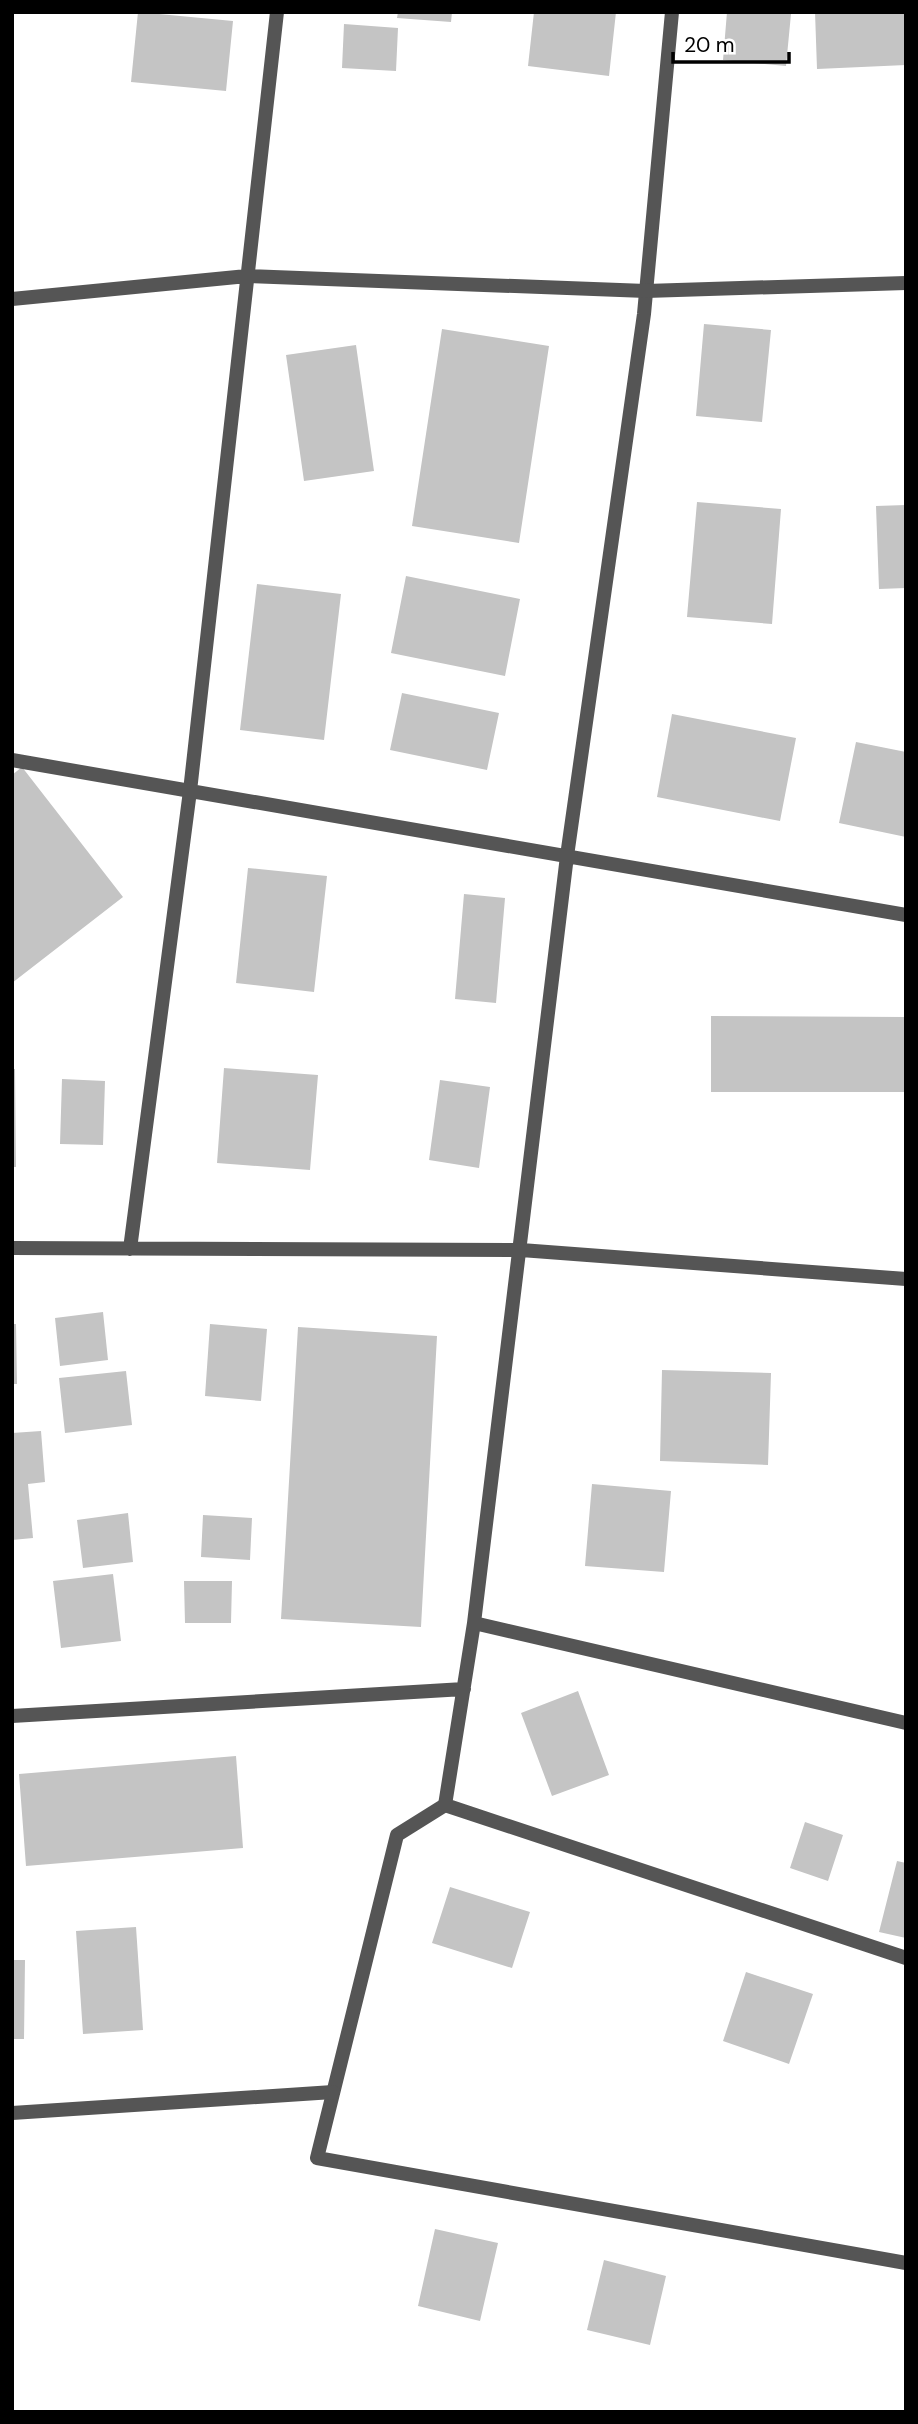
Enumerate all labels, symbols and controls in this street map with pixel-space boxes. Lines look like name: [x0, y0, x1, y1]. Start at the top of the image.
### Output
scale bar: [673, 21, 788, 65]
text: 20 m: [684, 31, 735, 59]

